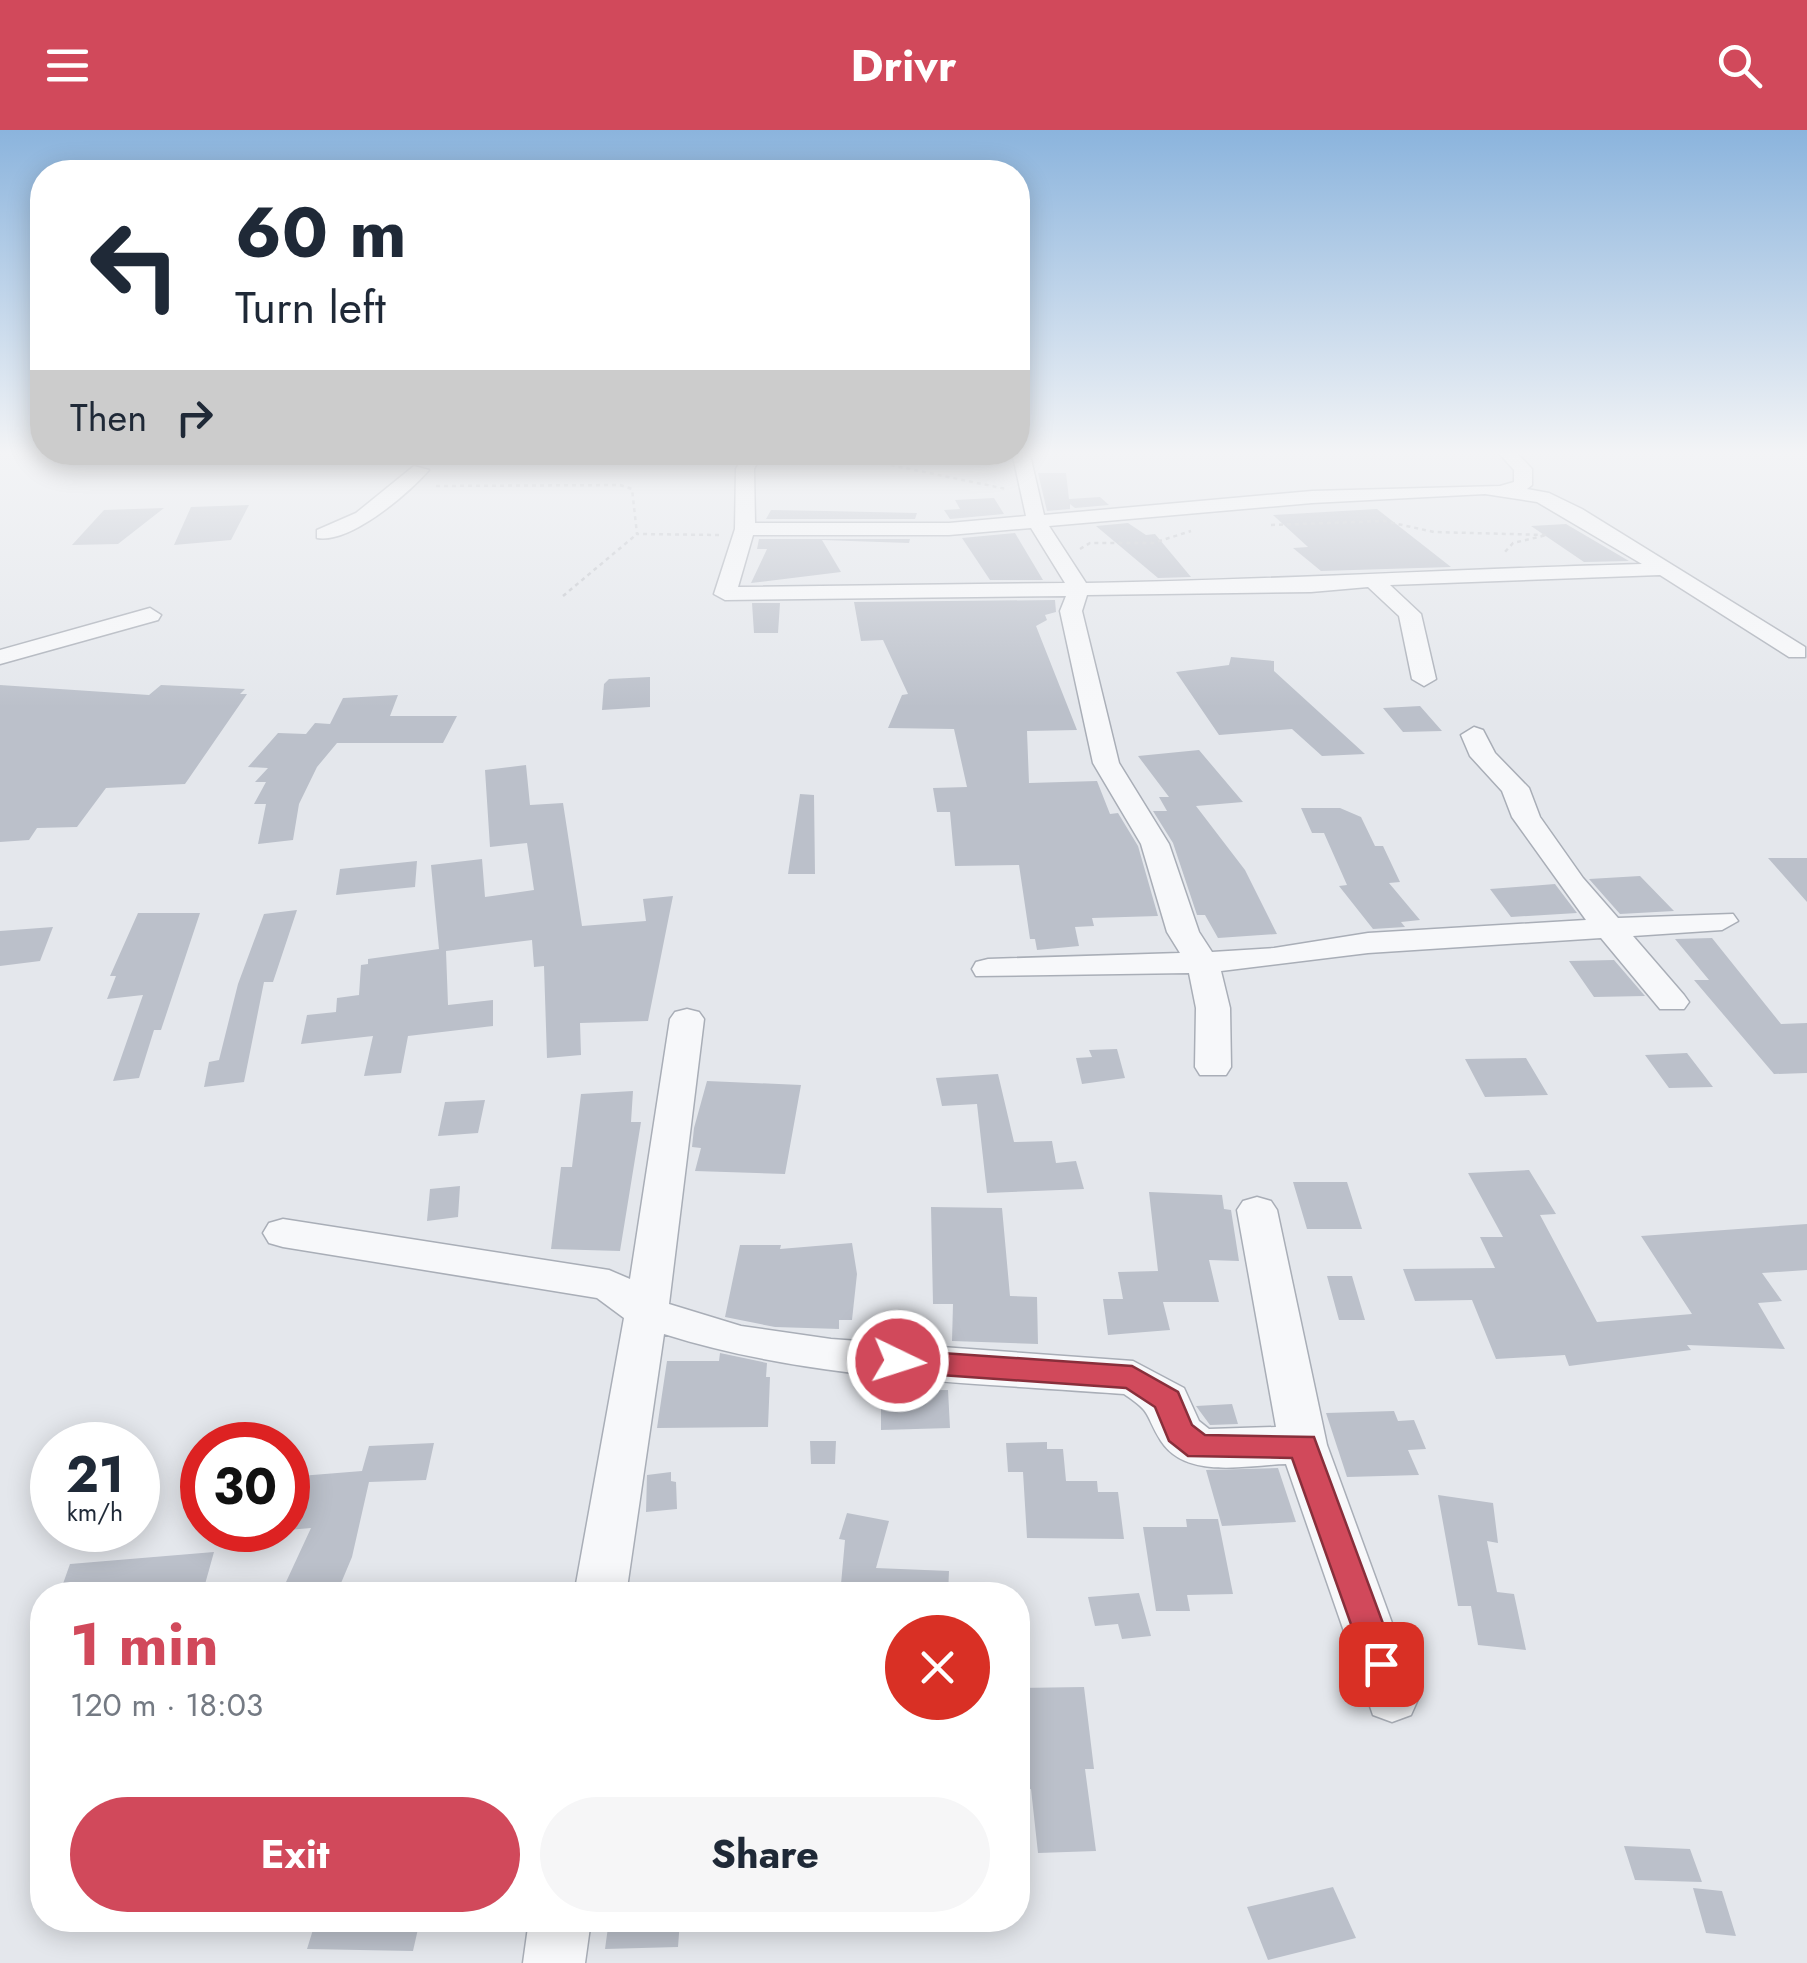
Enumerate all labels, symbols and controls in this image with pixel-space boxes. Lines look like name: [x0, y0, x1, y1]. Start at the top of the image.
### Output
text: Drivr: [850, 33, 957, 98]
icon: menu: [40, 38, 95, 93]
icon: search: [1712, 38, 1767, 93]
text: 60 m: [235, 182, 407, 283]
icon: left: [70, 200, 200, 330]
text: Turn left: [235, 275, 386, 340]
text: Then: [70, 390, 147, 445]
icon: right: [167, 390, 222, 445]
position arrow: [846, 1309, 950, 1413]
speed limit sign: 30: [180, 1422, 310, 1552]
text: 21: [66, 1438, 124, 1511]
text: km/h: [67, 1494, 123, 1530]
text: 1 min: [70, 1601, 219, 1688]
button: close: [885, 1615, 990, 1720]
pin: [1339, 1622, 1424, 1707]
icon: arrive: [1354, 1637, 1409, 1692]
text: 120 m · 18:03: [70, 1682, 263, 1728]
button: Exit: [70, 1797, 520, 1912]
button: Share: [540, 1797, 990, 1912]

